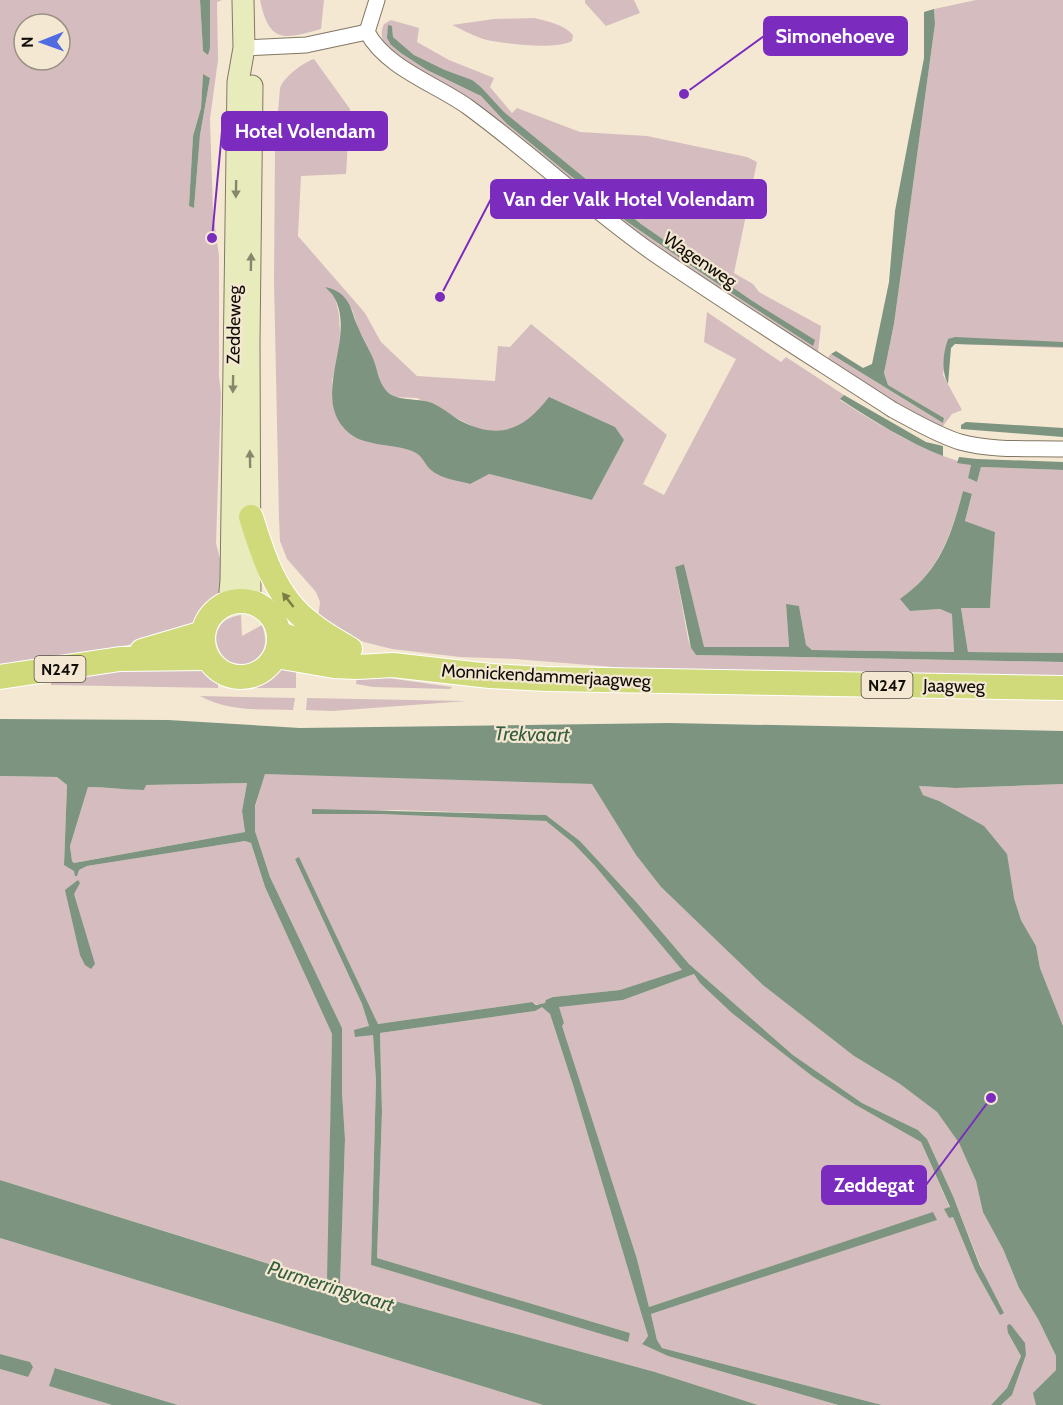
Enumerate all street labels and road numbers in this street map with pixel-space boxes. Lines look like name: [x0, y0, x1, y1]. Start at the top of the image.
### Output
street label: Wagenweg: [659, 227, 742, 293]
street label: Zeddeweg: [222, 284, 246, 365]
road number: N247: [34, 656, 86, 682]
street label: Monnickendammerjaagweg: [441, 660, 652, 693]
road number: N247: [862, 672, 912, 698]
street label: Jaagweg: [922, 674, 986, 698]

